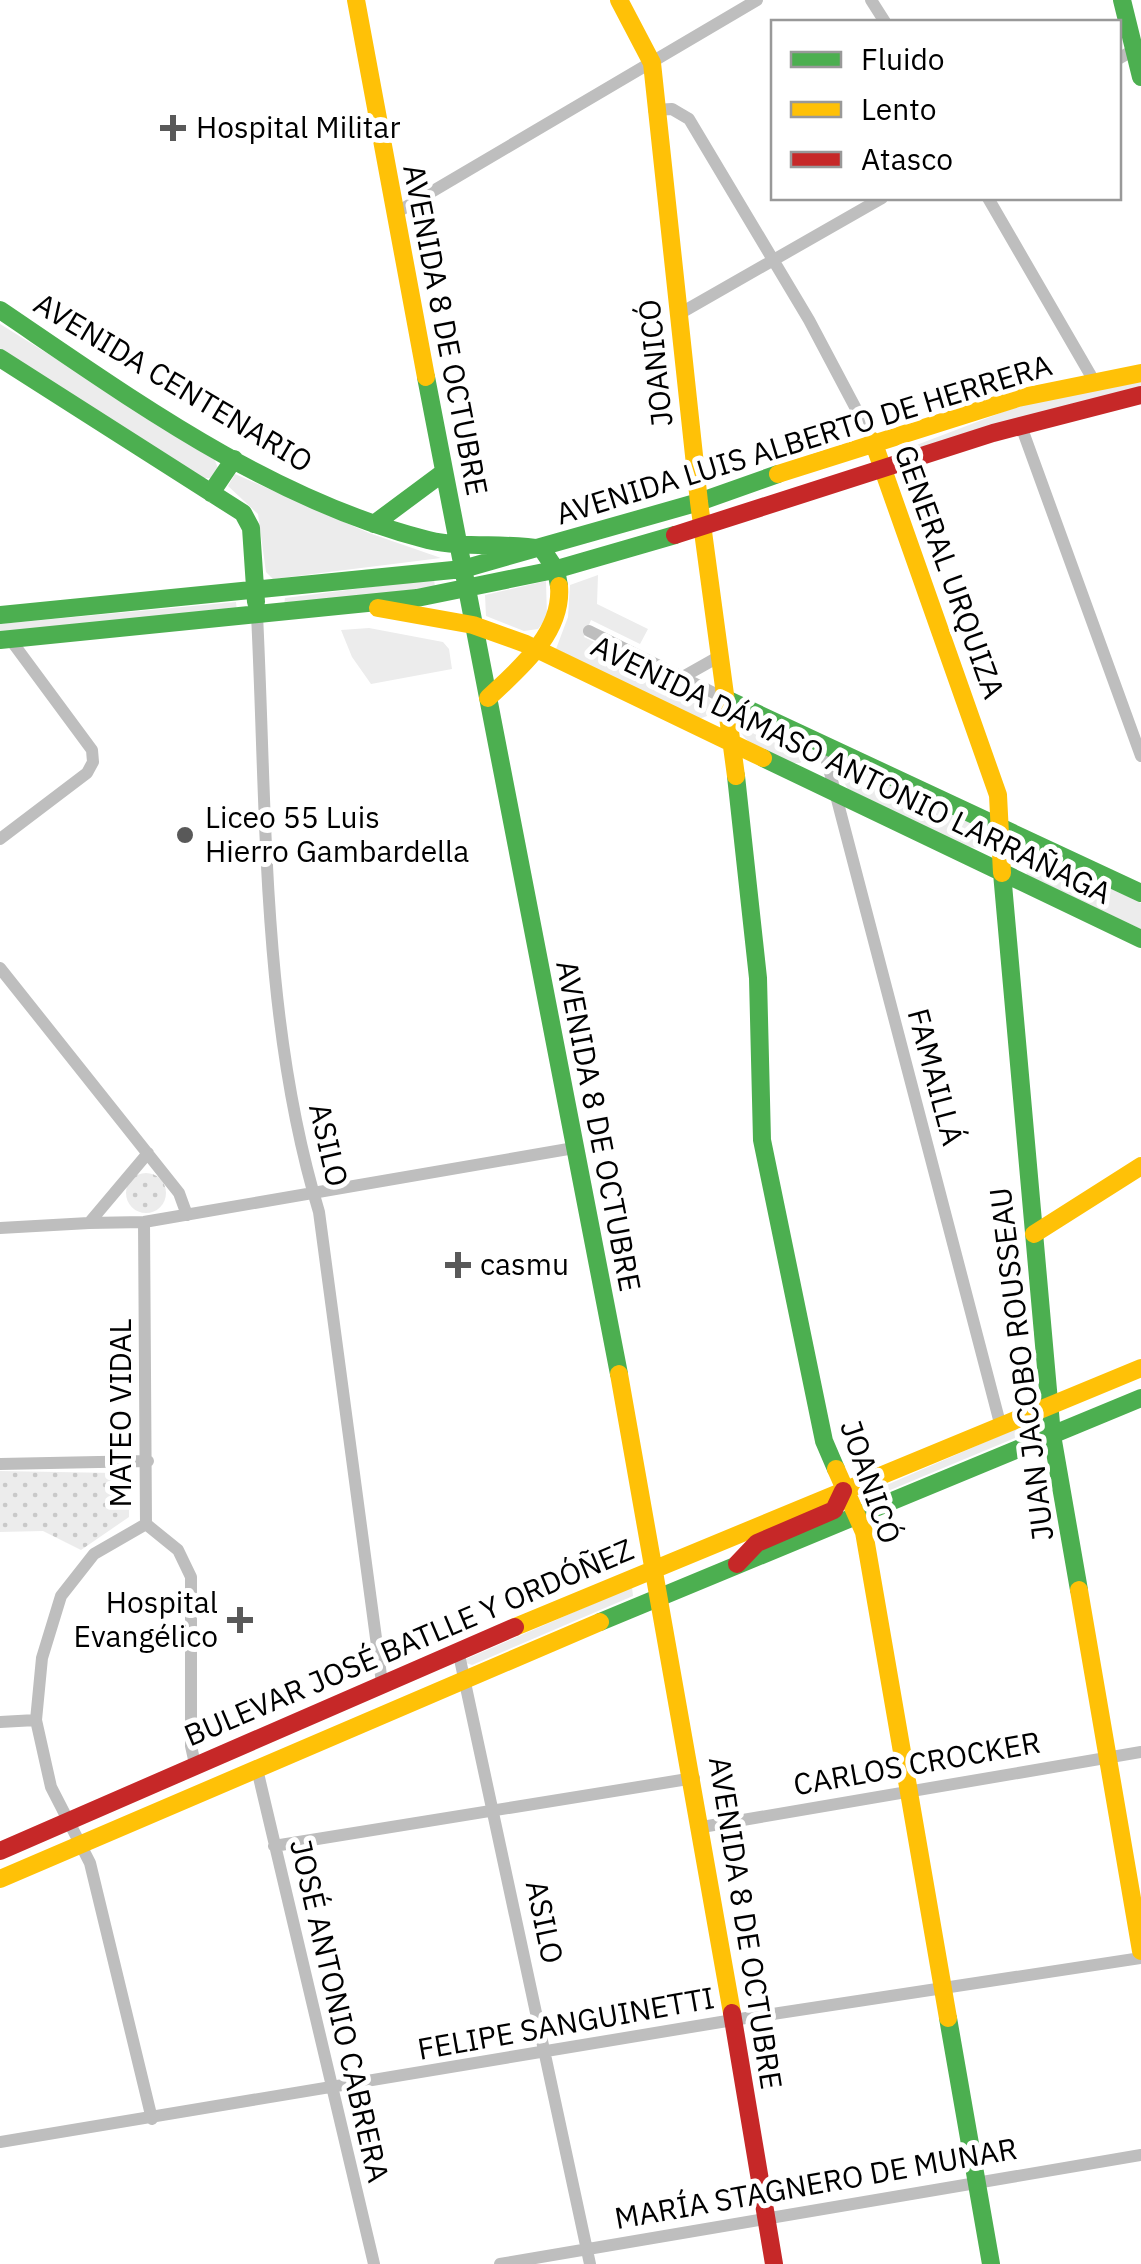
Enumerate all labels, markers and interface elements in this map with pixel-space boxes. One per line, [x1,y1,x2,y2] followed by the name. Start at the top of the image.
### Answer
[771,20,1121,200] legend
[861,39,945,78] text: Fluido
[861,89,936,128] text: Lento
[196,107,400,146] place label: Hospital Militar
[160,115,186,141] marker: Hospital Militar
[861,139,953,178] text: Atasco
[395,161,498,499] street label: AVENIDA 8 DE OCTUBRE
[27,283,320,480] street label: AVENIDA CENTENARIO
[628,297,681,429] street label: JOANICÓ
[551,344,1056,533] street label: AVENIDA LUIS ALBERTO DE HERRERA
[886,439,1014,704] street label: GENERAL URQUIZA
[585,625,1118,912] street label: AVENIDA DÁMASO ANTONIO LARRAÑAGA
[205,797,469,870] place label: Liceo 55 Luis Hierro Gambardella
[174,824,196,846] marker: Liceo 55 Luis Hierro Gambardella
[548,957,651,1295] street label: AVENIDA 8 DE OCTUBRE
[899,1004,973,1149] street label: FAMAILLÁ
[301,1099,358,1190] street label: ASILO
[979,1185,1062,1543] street label: JUAN JACOBO ROUSSEAU
[480,1244,569,1283] place label: casmu
[445,1252,471,1278] marker: casmu
[100,1319,139,1507] street label: MATEO VIDAL
[832,1415,911,1548] street label: JOANICÓ
[178,1529,639,1754] street label: BULEVAR JOSÉ BATLLE Y ORDÓÑEZ
[73,1582,218,1655] place label: Hospital Evangélico
[227,1607,253,1633] marker: Hospital Evangélico
[790,1722,1043,1803] street label: CARLOS CROCKER
[701,1754,792,2092] street label: AVENIDA 8 DE OCTUBRE
[282,1835,399,2186] street label: JOSÉ ANTONIO CABRERA
[518,1877,573,1967] street label: ASILO
[414,1977,717,2068] street label: FELIPE SANGUINETTI
[611,2128,1020,2237] street label: MARÍA STAGNERO DE MUNAR

